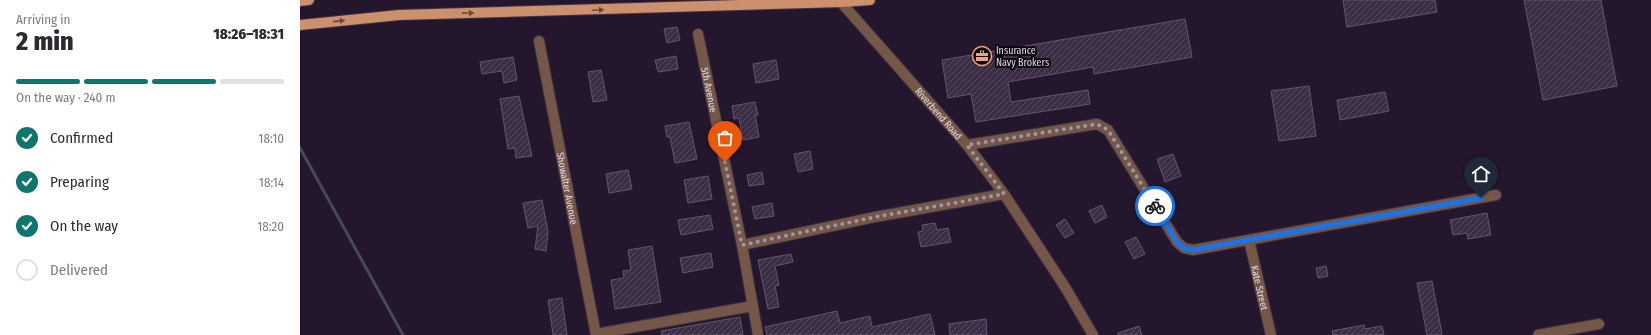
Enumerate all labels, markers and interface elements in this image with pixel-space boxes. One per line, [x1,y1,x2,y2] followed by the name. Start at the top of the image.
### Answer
[592,6,604,13] one-way arrow
[462,10,475,16] one-way arrow
[16,12,70,27] text: Arriving in
[333,18,345,24] one-way arrow
[213,25,284,43] text: 18:26–18:31
[16,26,74,57] text: 2 min
[971,45,993,67] office icon: Insurance Navy Brokers
[996,45,1049,69] place label: Insurance Navy Brokers
[698,66,719,114] street label: 5th Avenue
[912,86,964,142] street label: Riverbend Road
[16,90,115,105] text: On the way · 240 m
[708,121,742,162] pin
[16,127,38,149] icon: check
[714,127,736,149] icon: bag
[50,129,113,147] text: Confirmed
[258,131,284,146] text: 18:10
[554,151,579,226] street label: Showalter Avenue
[1464,157,1498,198] pin
[1470,163,1492,185] icon: home
[16,171,38,193] icon: check
[50,173,109,191] text: Preparing
[259,175,284,190] text: 18:14
[1135,186,1175,226] courier
[1144,195,1166,217] icon: bike
[16,215,38,237] icon: check
[50,217,118,235] text: On the way
[257,219,284,234] text: 18:20
[50,261,108,279] text: Delivered
[1248,265,1270,312] street label: Kate Street

